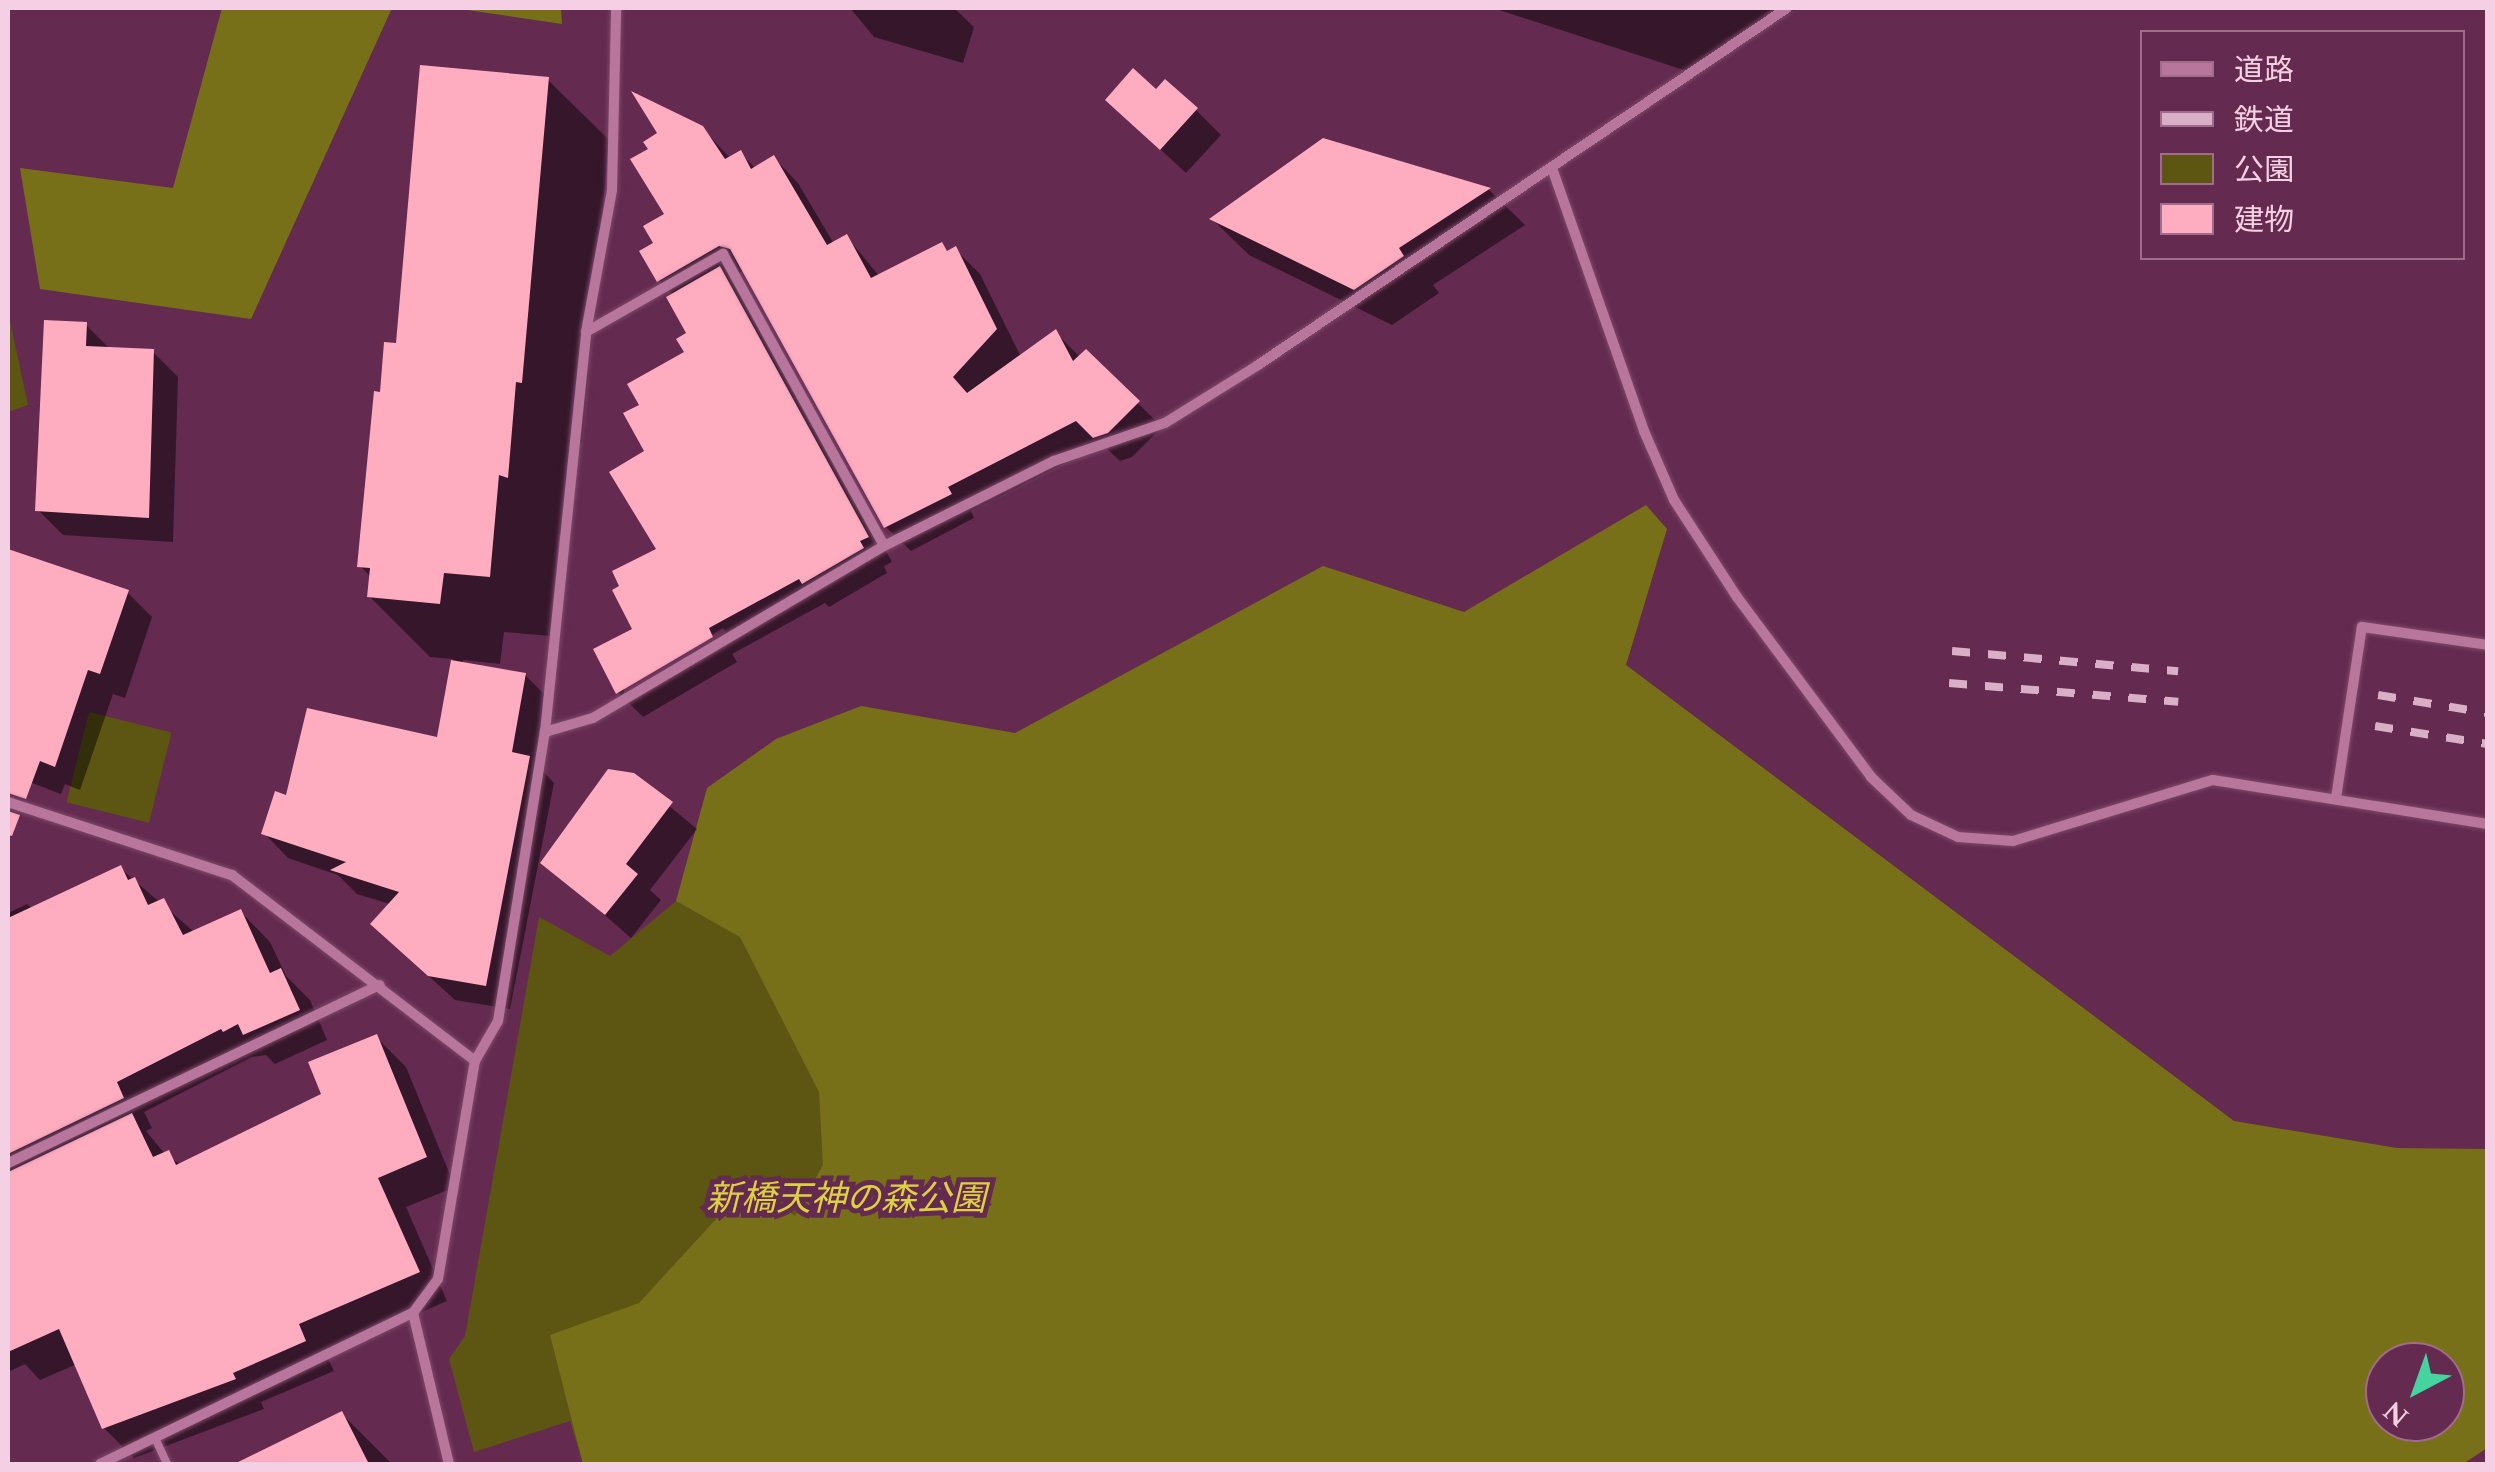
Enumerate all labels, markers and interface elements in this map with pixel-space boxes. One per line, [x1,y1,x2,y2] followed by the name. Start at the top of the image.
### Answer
[2140,30,2465,260] legend
[2234,48,2294,94] text: 道路
[2234,98,2294,144] text: 鉄道
[2234,148,2294,194] text: 公園
[2234,198,2294,244] text: 建物
[706,1179,986,1221] park label: 新橋天神の森公園
[2365,1342,2465,1442] north arrow
[2374,1390,2419,1437] text: N

